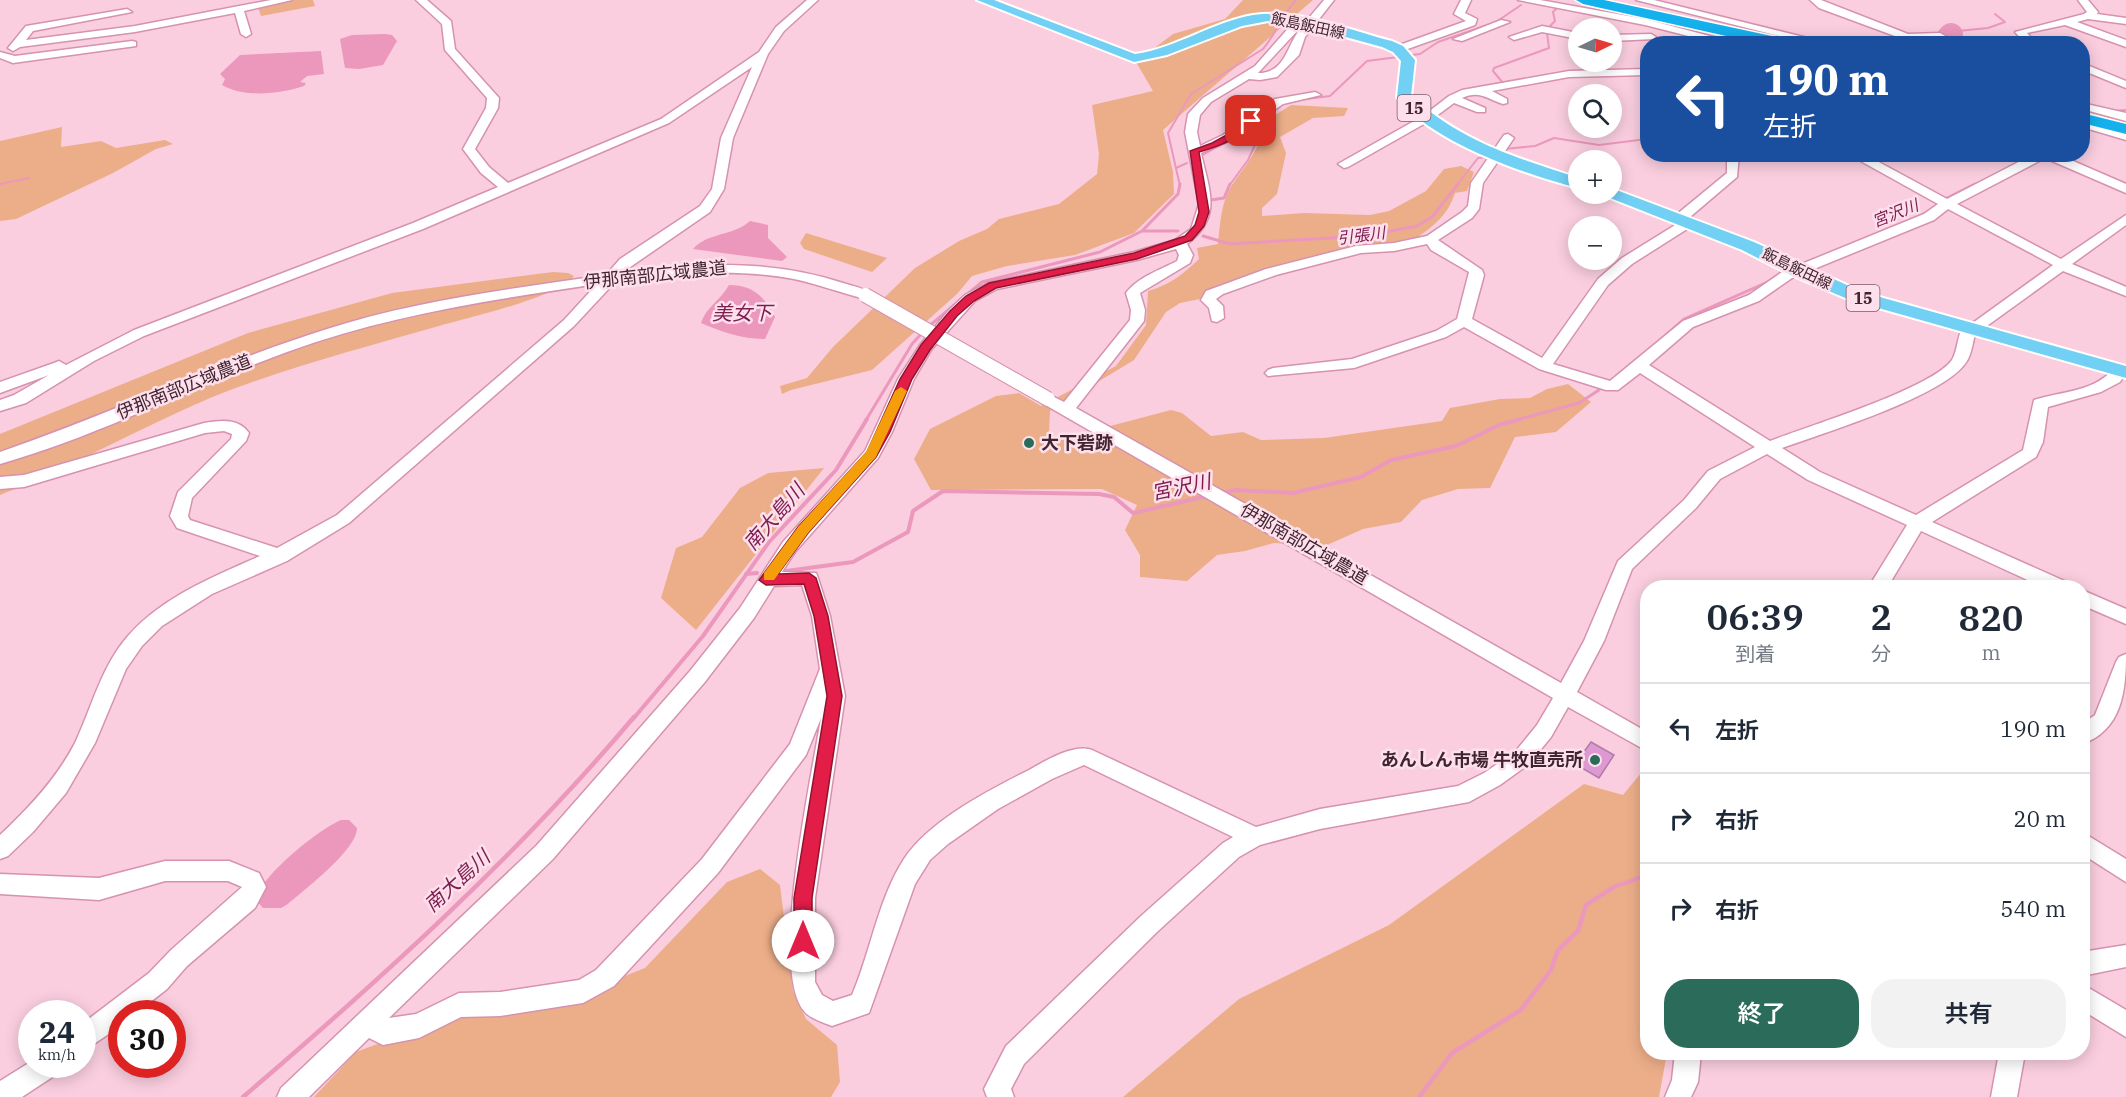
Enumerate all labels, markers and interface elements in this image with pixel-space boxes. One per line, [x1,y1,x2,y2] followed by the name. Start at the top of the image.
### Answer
[1269,8,1347,43] street label: 飯島飯田線
[1568,18,1622,72] north arrow
[1568,18,1622,270] map controls
[1763,52,1889,107] text: 190 m
[1664,60,1742,138] icon: left
[1568,84,1622,138] button: search
[1225,95,1276,146] pin
[1398,95,1430,121] road number: 15
[1234,104,1267,137] icon: arrive
[1763,108,1817,143] text: 左折
[1568,150,1622,204] button: +
[1869,194,1923,231] water label: 宮沢川
[1568,216,1622,270] button: −
[1336,222,1388,248] water label: 引張川
[1759,244,1835,294] street label: 飯島飯田線
[582,256,728,293] street label: 伊那南部広域農道
[1846,285,1880,311] road number: 15
[712,299,775,326] water label: 美女下
[113,349,255,424] street label: 伊那南部広域農道
[1041,431,1113,454] place label: 大下砦跡
[1022,436,1036,450] marker: 大下砦跡
[1149,467,1215,506] water label: 宮沢川
[737,476,811,556] water label: 南大島川
[1236,498,1372,590] street label: 伊那南部広域農道
[1707,593,1804,640] text: 06:39
[1870,593,1892,640] text: 2
[1959,594,2023,641] text: 820
[1981,639,2001,666] text: m
[1735,640,1775,667] text: 到着
[1871,640,1891,667] text: 分
[1664,712,1697,745] icon: left
[2000,714,2066,743] text: 190 m
[1715,715,1759,744] text: 左折
[1381,748,1583,771] place label: あんしん市場 牛牧直売所
[1588,753,1602,767] marker: あんしん市場 牛牧直売所
[1664,802,1697,835] icon: right
[2014,804,2066,833] text: 20 m
[1715,805,1759,834] text: 右折
[418,842,497,917] water label: 南大島川
[1664,892,1697,925] icon: right
[2000,894,2066,923] text: 540 m
[1715,895,1759,924] text: 右折
[771,909,835,973] position arrow
[1664,979,1859,1048] button: 終了
[1871,979,2066,1048] button: 共有
[108,1000,186,1078] speed limit sign: 30
[39,1012,75,1051] text: 24
[38,1045,76,1064] text: km/h

